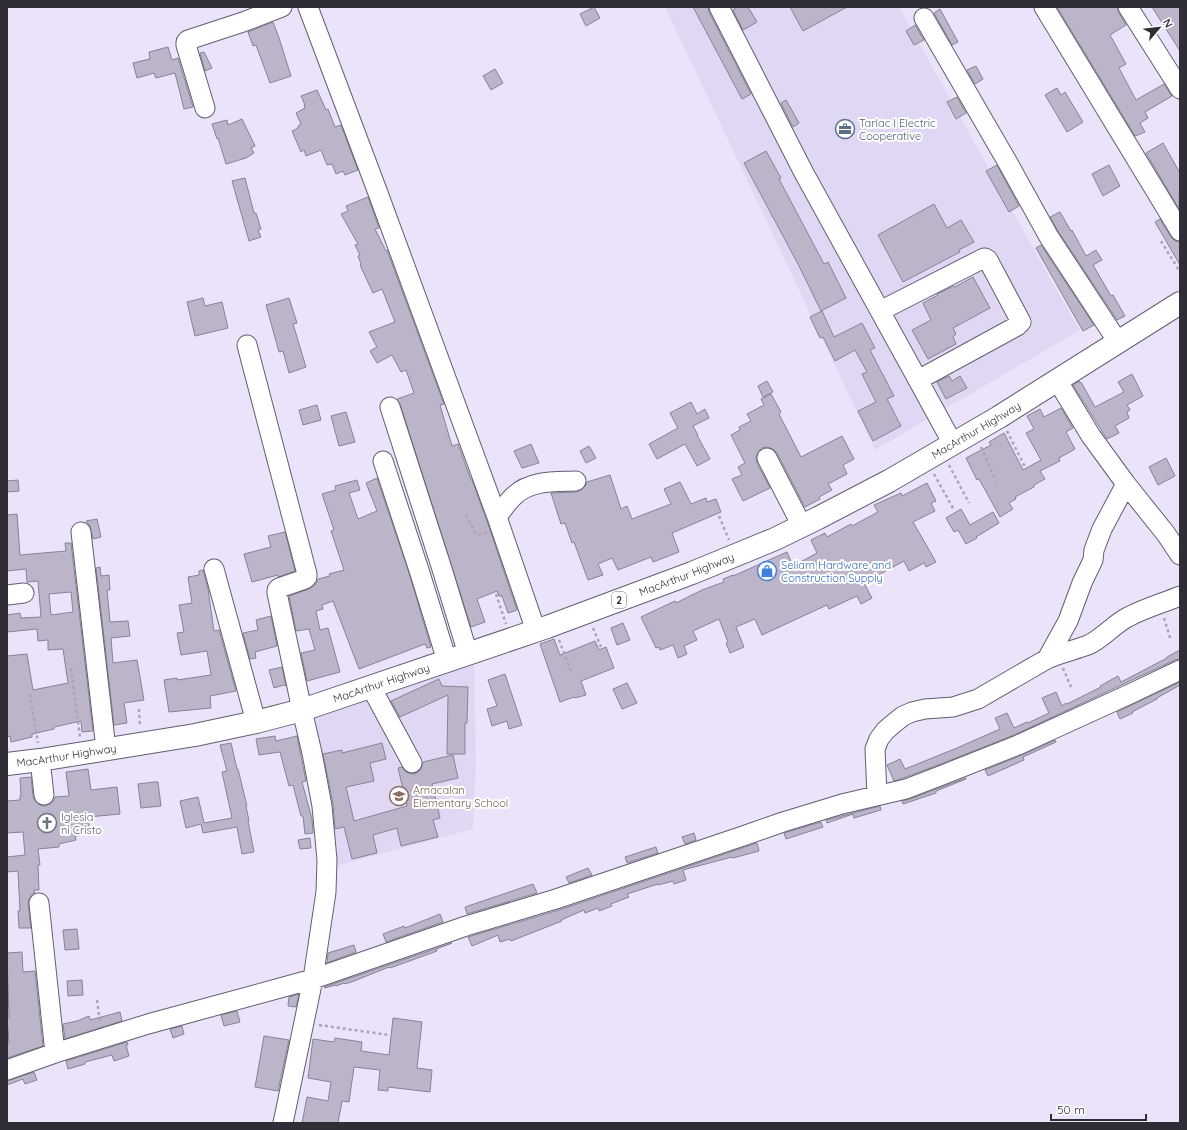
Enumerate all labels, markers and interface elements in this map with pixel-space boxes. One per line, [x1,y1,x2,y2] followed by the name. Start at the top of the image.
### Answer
[1139,8,1179,48] north arrow
[1160,16,1176,30] text: N
[859,116,936,143] place label: Tarlac I Electric Cooperative
[834,118,856,140] office icon: Tarlac I Electric Cooperative
[929,398,1023,462] street label: MacArthur Highway
[637,549,736,599] street label: MacArthur Highway
[781,558,891,585] place label: Seliam Hardware and Construction Supply
[756,560,778,582] shop icon: Seliam Hardware and Construction Supply
[612,592,626,608] road number: 2
[331,660,432,706] street label: MacArthur Highway
[16,741,117,770] street label: MacArthur Highway
[413,783,508,810] place label: Amacalan Elementary School
[388,785,410,807] school or university icon: Amacalan Elementary School
[61,810,102,837] place label: Iglesia ni Cristo
[36,812,58,834] church icon: Iglesia ni Cristo
[1051,1096,1146,1122] scale bar
[1057,1102,1085,1117] text: 50 m

